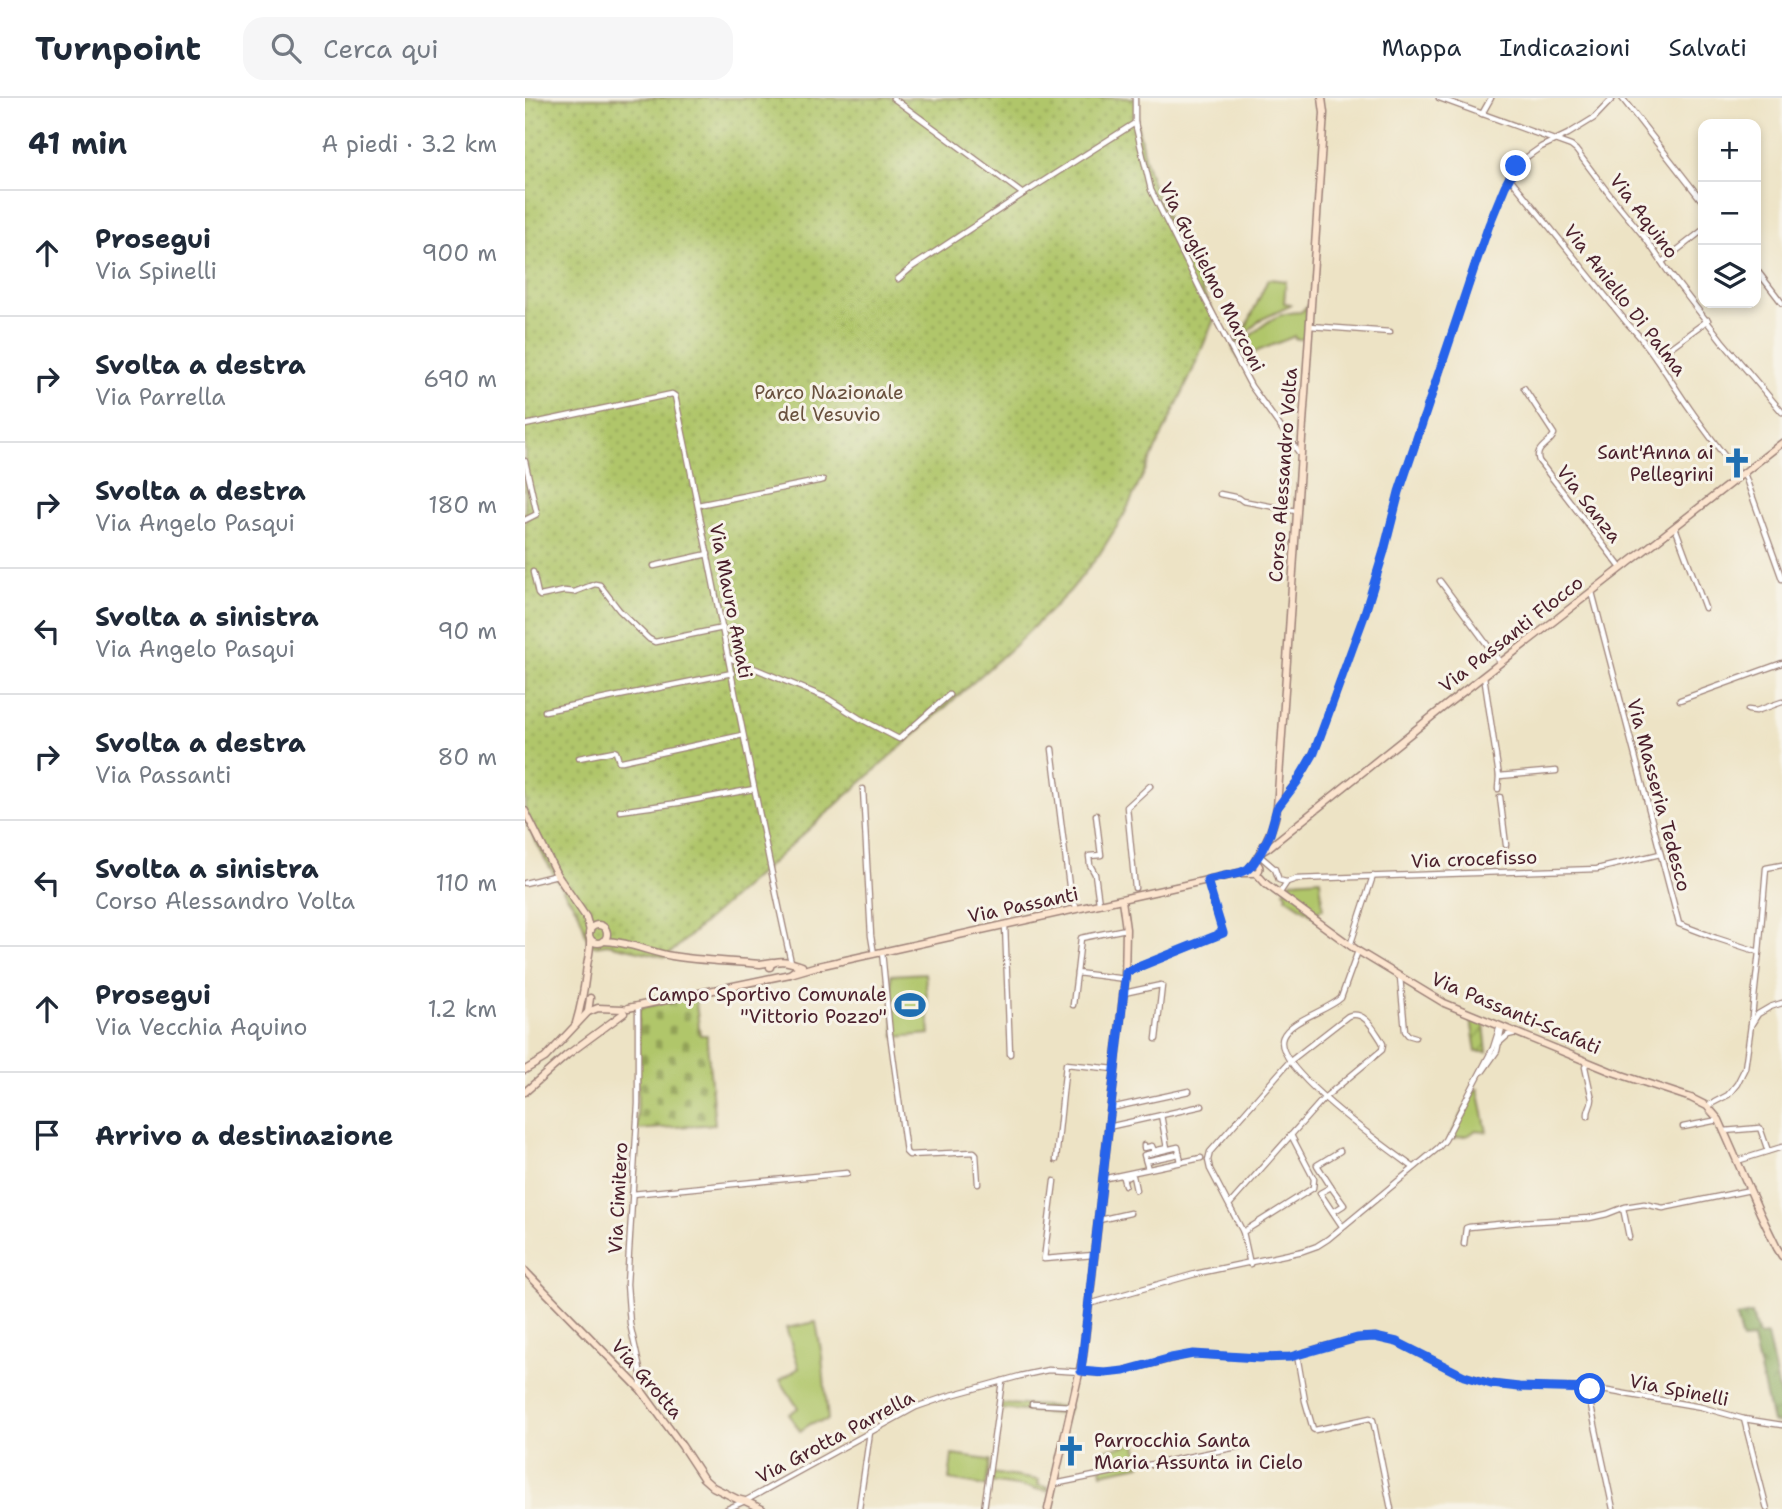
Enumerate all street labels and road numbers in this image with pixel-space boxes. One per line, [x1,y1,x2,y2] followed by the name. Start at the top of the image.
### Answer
[1604,168,1684,264] street label: Via Aquino
[1153,178,1271,376] street label: Via Guglielmo Marconi
[1558,219,1692,381] street label: Via Aniello Di Palma
[1263,367,1303,583] street label: Corso Alessandro Volta
[1551,460,1627,548] street label: Via Sanza
[704,521,758,681] street label: Via Mauro Amati
[1434,570,1588,698] street label: Via Passanti Flocco
[1621,696,1697,894] street label: Via Masseria Tedesco
[1410,844,1538,874] street label: Via crocefisso
[965,881,1081,929] street label: Via Passanti
[1427,966,1605,1060] street label: Via Passanti-Scafati
[603,1141,633,1255] street label: Via Cimitero
[606,1334,689,1424] street label: Via Grotta
[1627,1368,1731,1412] street label: Via Spinelli
[752,1385,919,1489] street label: Via Grotta Parrella

